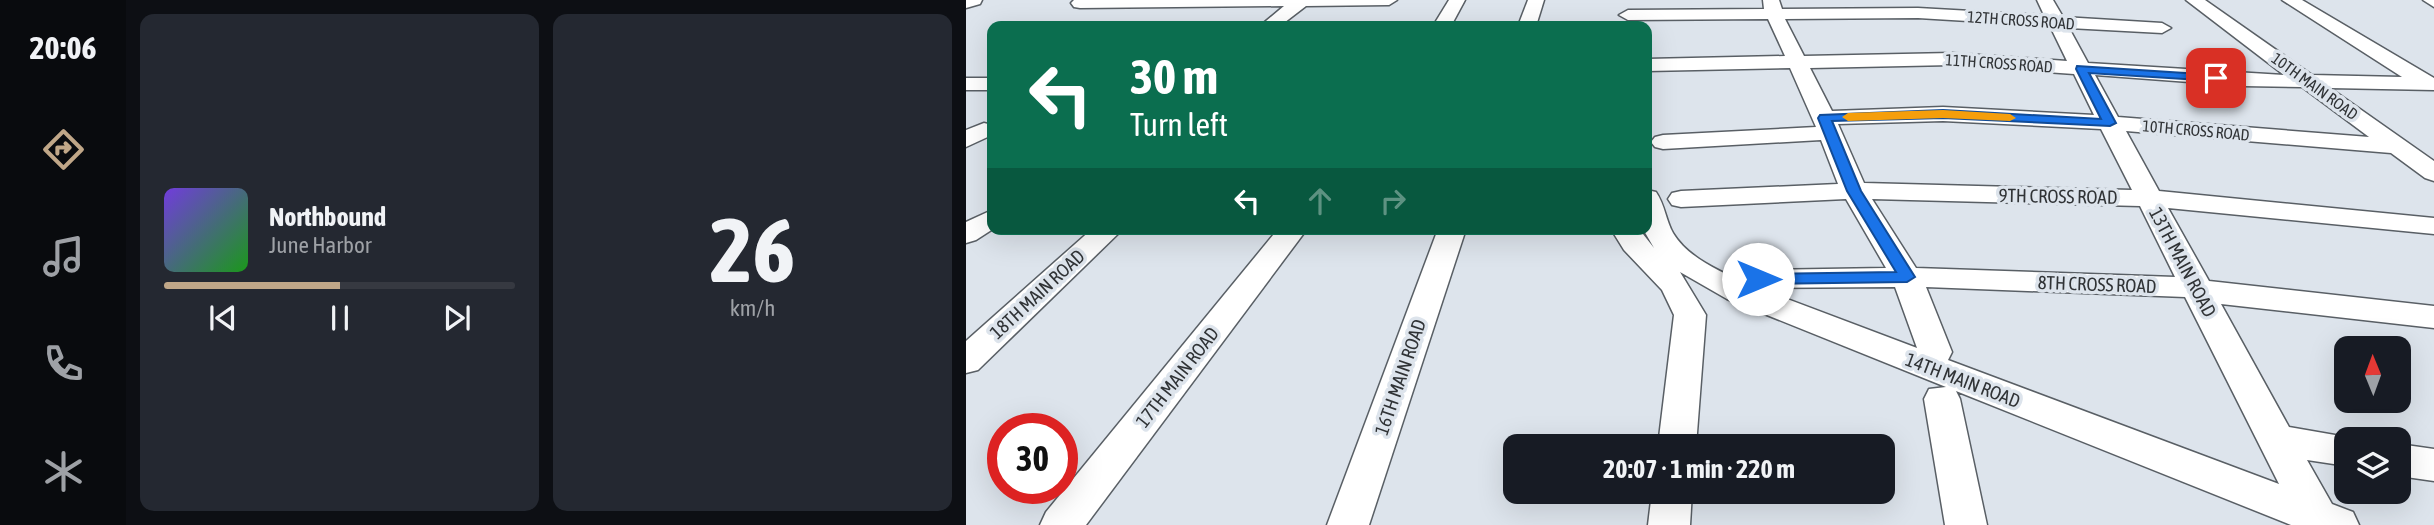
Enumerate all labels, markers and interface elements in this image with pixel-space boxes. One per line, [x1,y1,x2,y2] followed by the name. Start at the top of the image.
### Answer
[1967,7,2075,33] street label: 12TH CROSS ROAD
[29,29,97,66] text: 20:06
[1130,48,1218,104] text: 30 m
[2186,48,2246,108] pin
[1015,49,1106,140] icon: left
[2269,49,2362,123] street label: 10TH MAIN ROAD
[1945,50,2053,76] street label: 11TH CROSS ROAD
[2197,59,2235,97] icon: arrive
[1130,106,1228,143] text: Turn left
[2142,116,2250,144] street label: 10TH CROSS ROAD
[39,125,88,174] icon: directions
[1228,182,1266,220] icon: left
[1301,182,1339,220] icon: ahead
[1374,182,1412,220] icon: right
[1998,184,2118,208] street label: 9TH CROSS ROAD
[710,197,795,301] text: 26
[269,202,386,232] text: Northbound
[2145,203,2221,321] street label: 13TH MAIN ROAD
[39,232,88,281] icon: music
[269,232,372,258] text: June Harbor
[1721,242,1795,316] position arrow
[985,245,1089,343] street label: 18TH MAIN ROAD
[2037,271,2157,297] street label: 8TH CROSS ROAD
[730,295,775,321] text: km/h
[204,299,242,337] icon: previous
[321,299,359,337] icon: pause
[438,299,476,337] icon: next
[1370,316,1430,438] street label: 16TH MAIN ROAD
[1131,323,1223,431] street label: 17TH MAIN ROAD
[2334,336,2412,413] north arrow
[2334,336,2411,504] map controls
[39,339,88,388] icon: phone
[1903,348,2023,412] street label: 14TH MAIN ROAD
[987,413,1078,504] speed limit sign: 30
[2334,427,2411,504] button: layers
[39,447,88,496] icon: climate
[1603,454,1795,484] text: 20:07 · 1 min · 220 m

